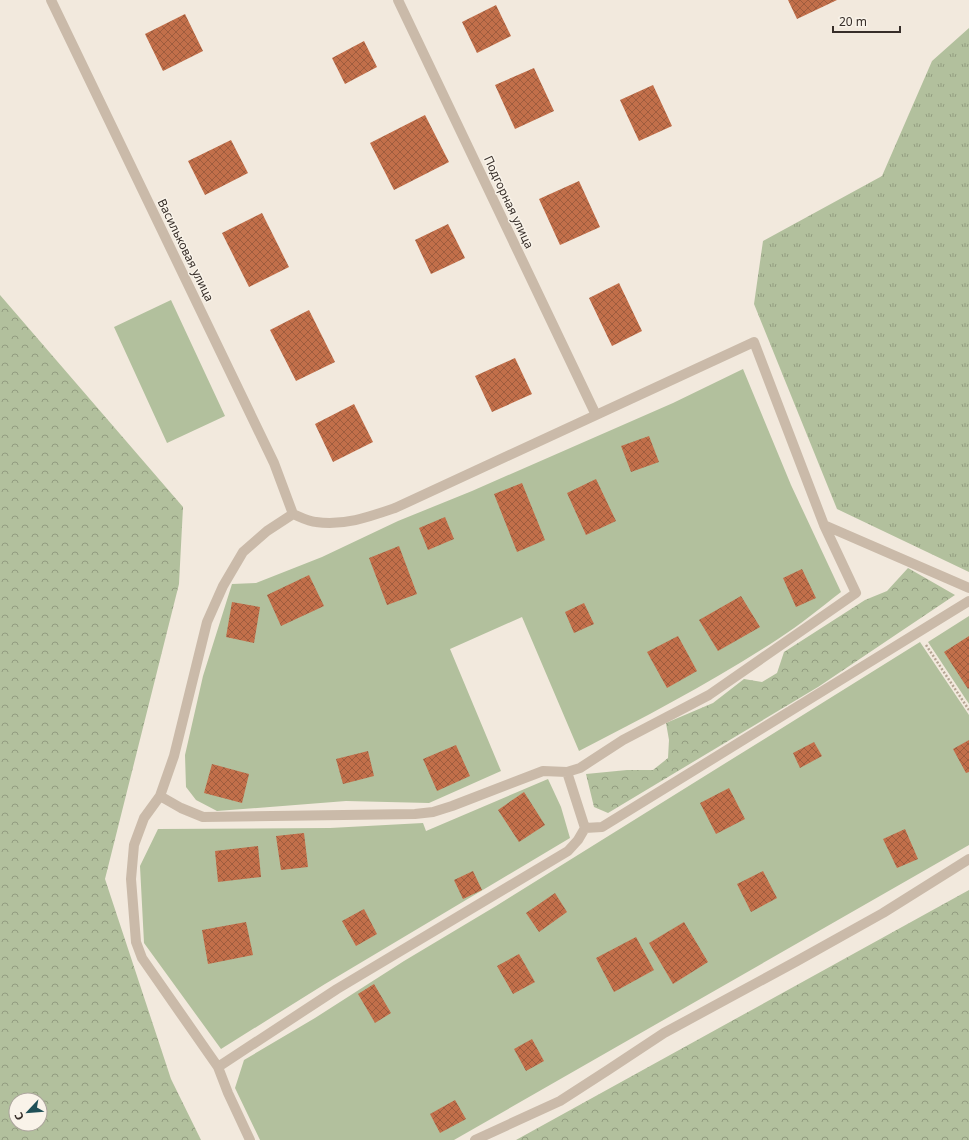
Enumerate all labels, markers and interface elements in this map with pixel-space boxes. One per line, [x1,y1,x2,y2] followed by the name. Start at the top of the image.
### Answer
[833,8,900,34] scale bar
[839,13,867,30] text: 20 m
[480,153,538,251] street label: Подгорная улица
[154,196,218,304] street label: Васильковая улица
[8,1092,48,1132] north arrow
[10,1110,27,1123] text: С

